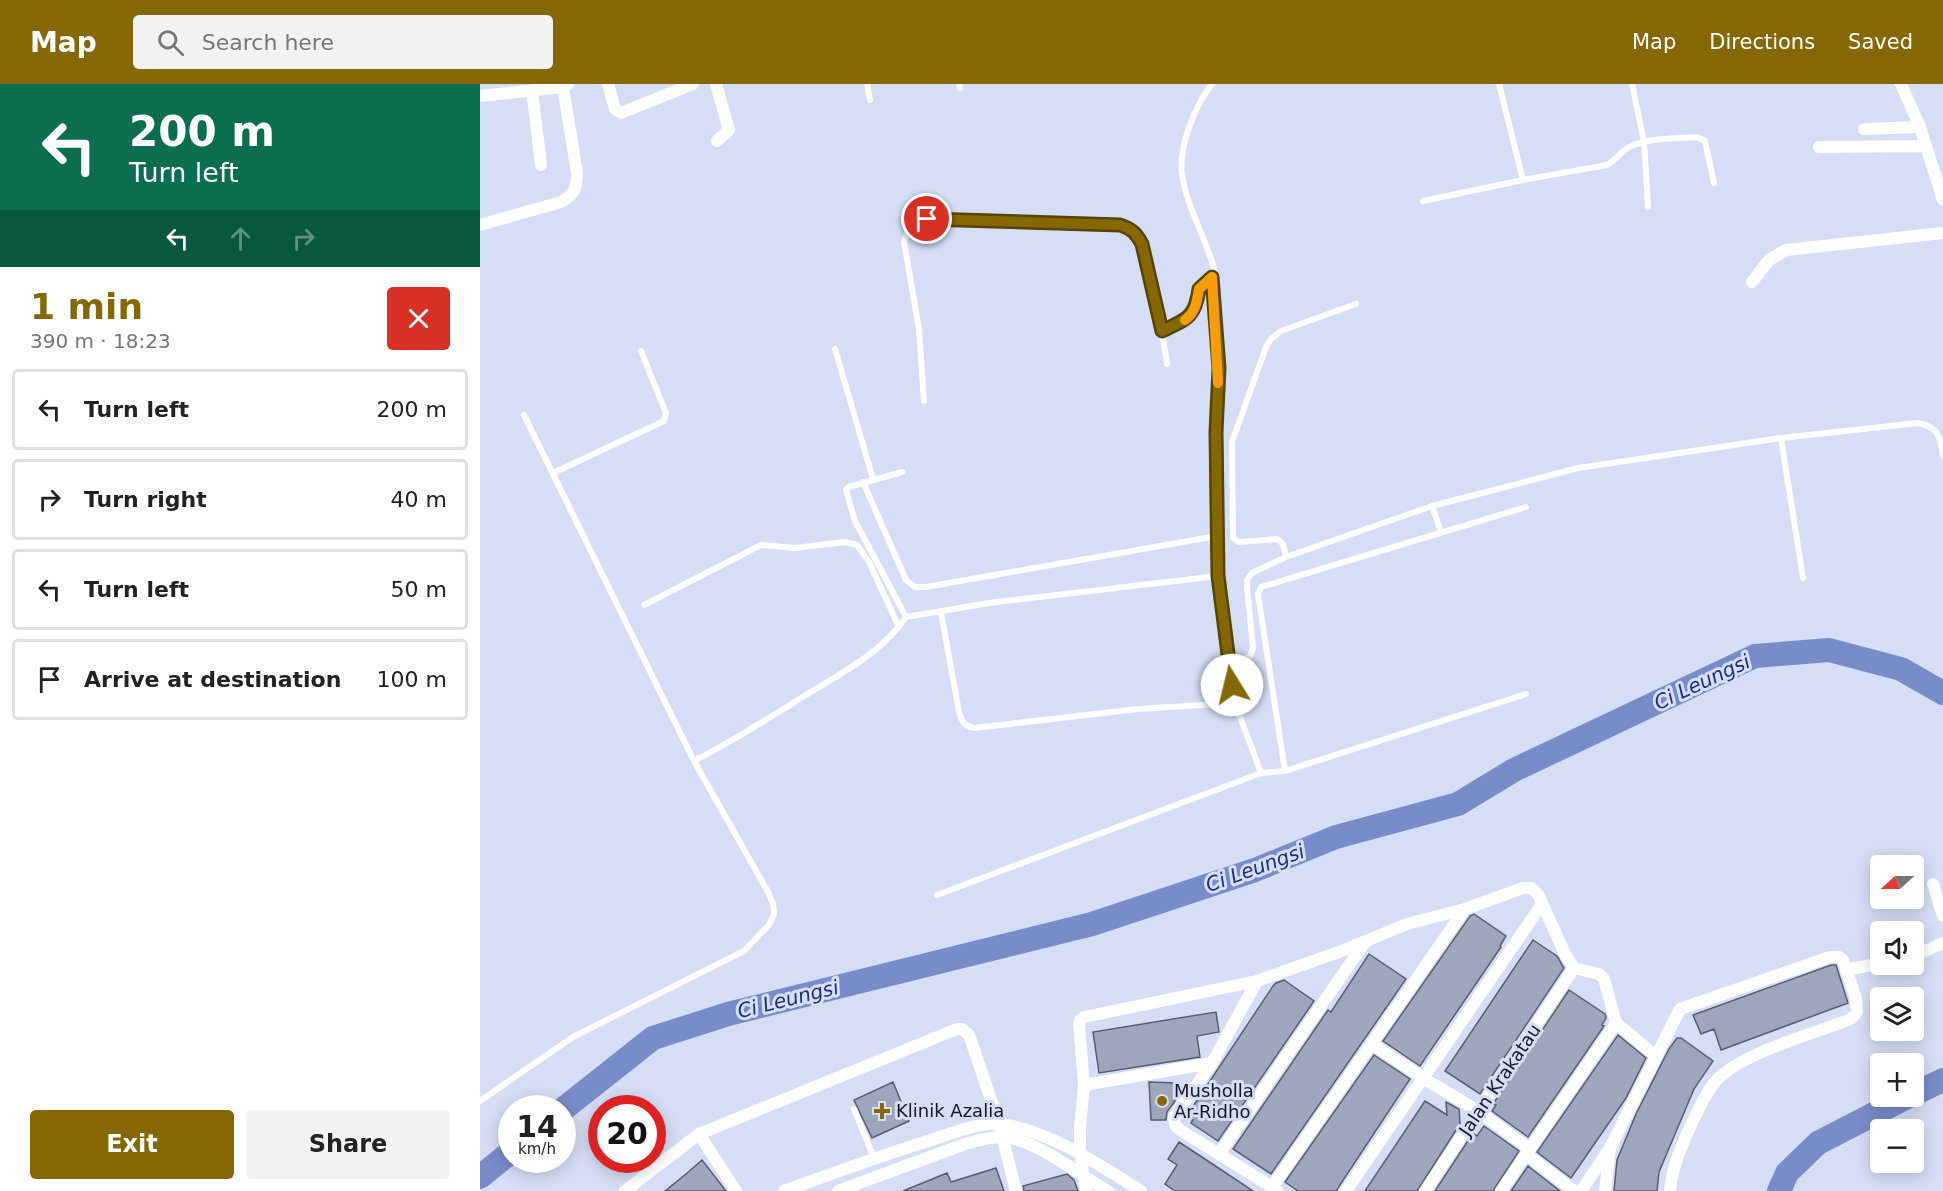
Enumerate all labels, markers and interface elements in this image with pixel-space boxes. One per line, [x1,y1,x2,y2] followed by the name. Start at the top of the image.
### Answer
[133,15,553,69] search box
[30,26,97,59] text: Map
[154,26,187,59] icon: search
[202,30,334,55] text: Search here
[1632,30,1676,54] text: Map
[1709,30,1815,54] text: Directions
[1848,30,1913,54] text: Saved
[129,107,275,156] text: 200 m
[30,108,108,186] icon: left
[129,157,239,188] text: Turn left
[901,193,952,244] pin
[910,202,943,235] icon: arrive
[161,222,194,255] icon: left
[224,222,257,255] icon: ahead
[287,222,320,255] icon: right
[30,286,143,327] text: 1 min
[387,287,450,350] button: close
[30,329,171,353] text: 390 m · 18:23
[33,393,66,426] icon: left
[84,397,189,422] text: Turn left
[377,397,447,422] text: 200 m
[33,483,66,516] icon: right
[84,487,207,512] text: Turn right
[391,487,447,512] text: 40 m
[33,573,66,606] icon: left
[84,577,189,602] text: Turn left
[391,577,447,602] text: 50 m
[1650,649,1754,715] water label: Ci Leungsi
[1200,653,1264,717] position arrow
[33,663,66,696] icon: arrive
[84,667,341,692] text: Arrive at destination
[377,667,447,692] text: 100 m
[1202,839,1308,897] water label: Ci Leungsi
[1870,855,1924,909] north arrow
[1870,855,1924,1173] map controls
[1870,921,1924,975] button: sound
[735,975,841,1023] water label: Ci Leungsi
[1870,987,1924,1041] button: layers
[1454,1020,1545,1140] street label: Jalan Krakatau
[1870,1053,1924,1107] button: +
[1174,1080,1254,1122] place label: Musholla Ar-Ridho
[1155,1094,1169,1108] marker: Musholla Ar-Ridho
[588,1095,666,1173] speed limit sign: 20
[896,1100,1004,1121] place label: Klinik Azalia
[873,1102,891,1120] marker: Klinik Azalia
[516,1109,558,1144] text: 14
[30,1110,234,1179] button: Exit
[246,1110,450,1179] button: Share
[1870,1119,1924,1173] button: −
[518,1140,556,1158] text: km/h

